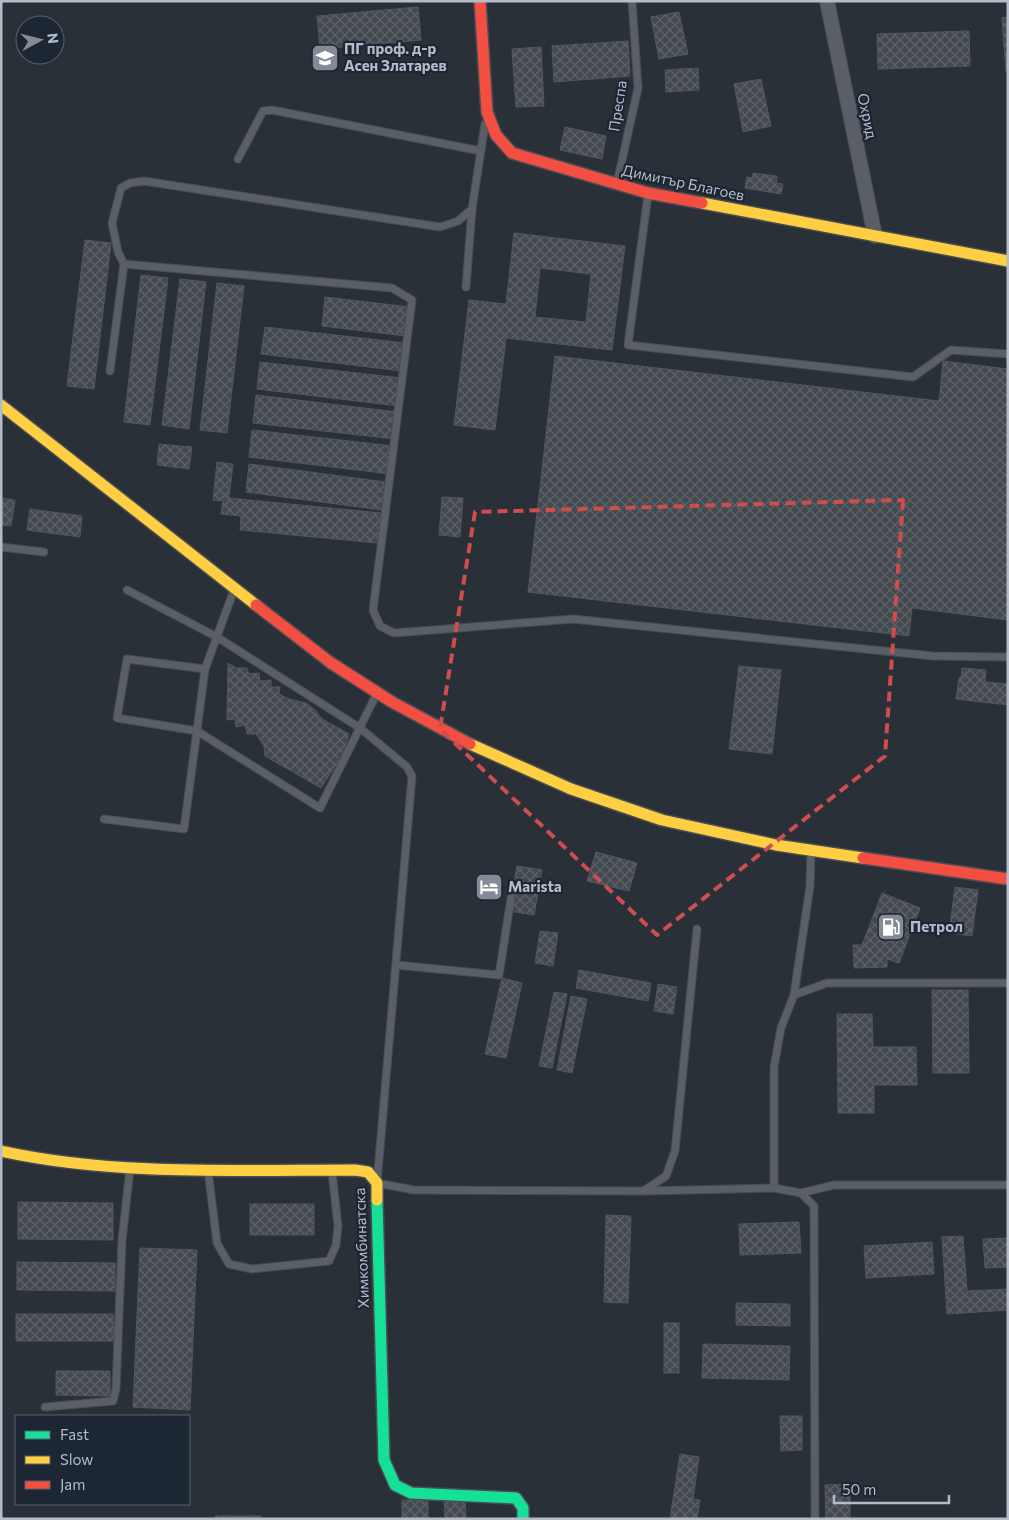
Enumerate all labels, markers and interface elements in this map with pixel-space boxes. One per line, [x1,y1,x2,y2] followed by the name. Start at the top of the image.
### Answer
[15,15,65,65] north arrow
[44,32,62,45] text: N
[344,39,447,74] place label: ПГ проф. д-р Асен Златарев
[310,43,340,73] school or university icon: ПГ проф. д-р Асен Златарев
[604,79,630,133] street label: Преспа
[854,91,882,140] street label: Охрид
[620,160,746,204] street label: Димитър Благоев
[474,872,504,902] hotel icon: Marista
[508,877,562,895] place label: Marista
[876,912,906,942] fuel station icon: Петрол
[910,917,963,935] place label: Петрол
[350,1187,372,1309] street label: Химкомбинатска
[15,1415,190,1505] legend
[60,1425,89,1443] text: Fast
[60,1450,93,1468] text: Slow
[834,1472,949,1504] scale bar
[60,1475,85,1493] text: Jam
[842,1480,876,1498] text: 50 m

